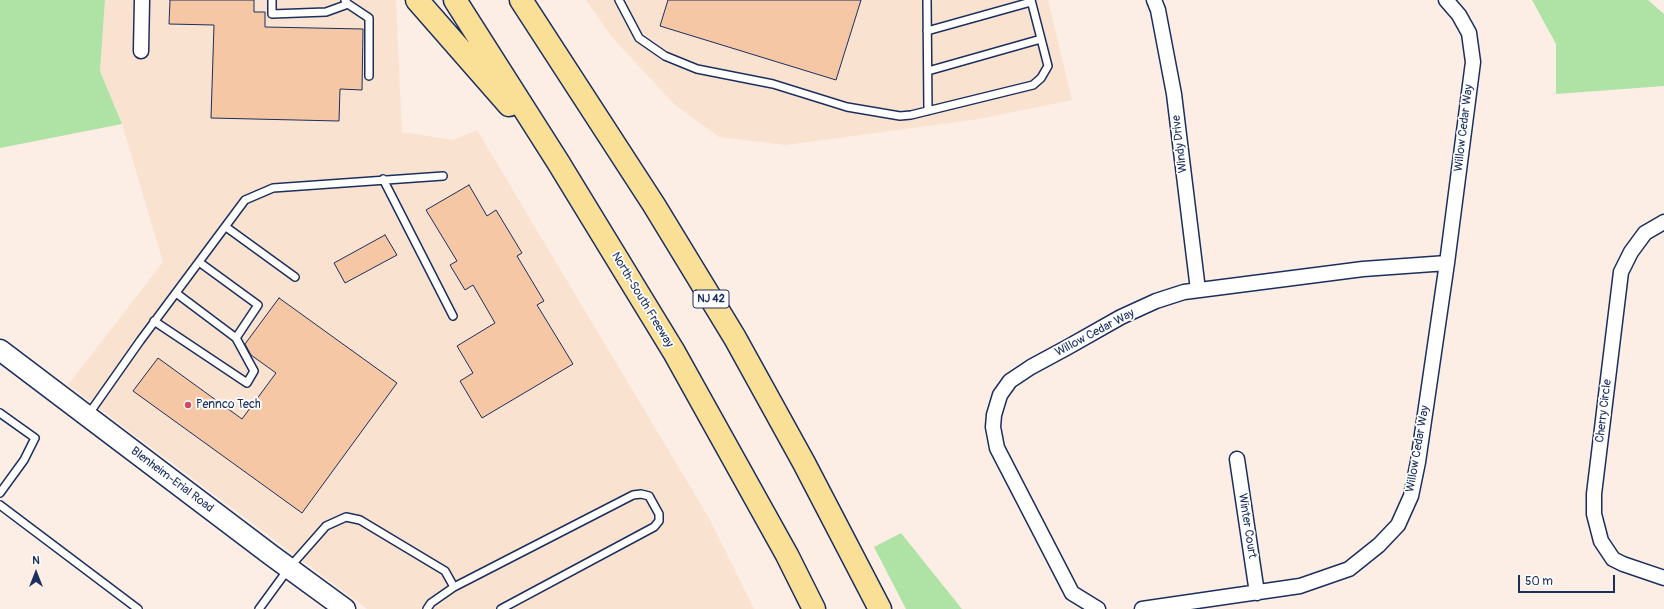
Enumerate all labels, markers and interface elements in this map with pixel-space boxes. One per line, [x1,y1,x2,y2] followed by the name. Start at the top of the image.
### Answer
[1452,84,1476,172] street label: Willow Cedar Way
[1169,114,1191,174] street label: Windy Drive
[608,250,676,350] street label: North-South Freeway
[693,290,729,308] road number: NJ 42
[1053,306,1137,360] street label: Willow Cedar Way
[1593,378,1615,444] street label: Cherry Circle
[196,398,261,412] place label: Pennco Tech
[183,400,193,410] marker: Pennco Tech
[1403,405,1433,493] street label: Willow Cedar Way
[128,444,216,516] street label: Blenheim-Erial Road
[1235,492,1259,560] street label: Winter Court
[16,553,56,593] north arrow
[32,554,40,567] text: N
[1520,567,1617,593] scale bar
[1525,574,1553,589] text: 50 m

